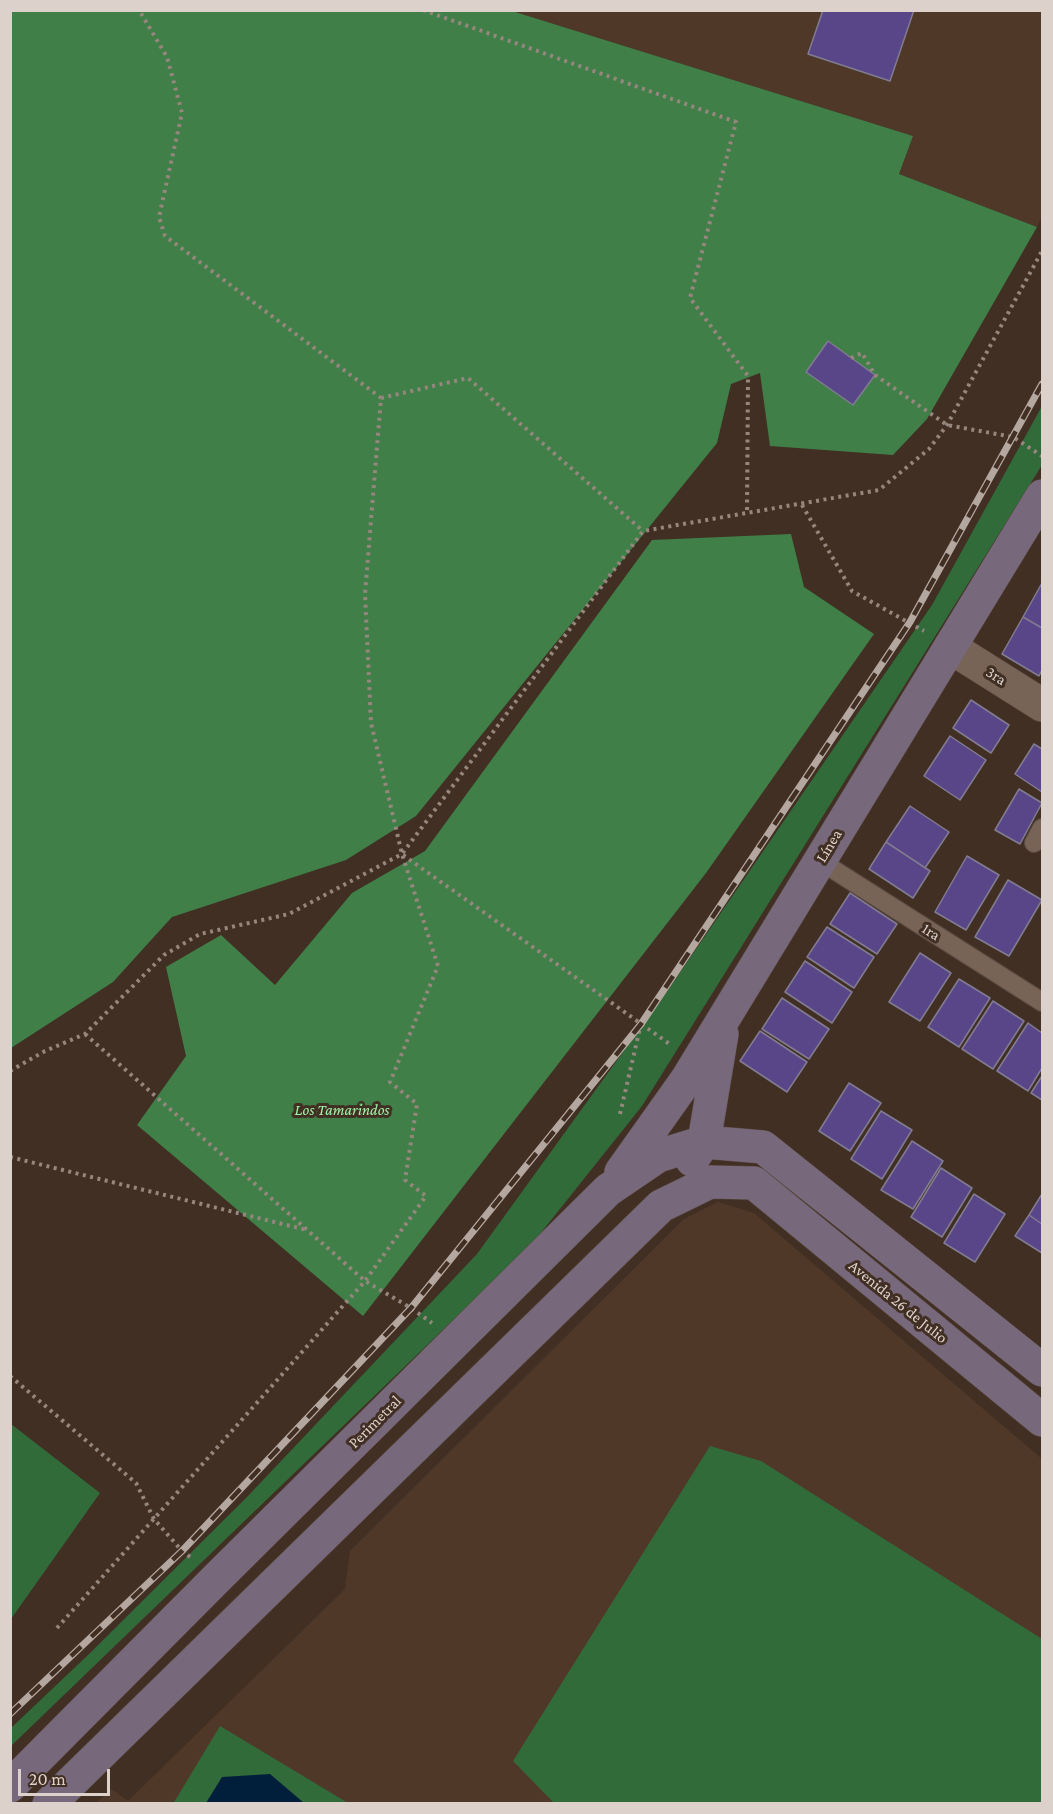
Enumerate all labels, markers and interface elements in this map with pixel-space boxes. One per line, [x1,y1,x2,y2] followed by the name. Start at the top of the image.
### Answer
[982,662,1010,690] street label: 3ra
[812,826,846,866] street label: Línea
[918,919,944,945] street label: 1ra
[295,1100,389,1120] park label: Los Tamarindos
[845,1256,951,1348] street label: Avenida 26 de Julio
[345,1392,405,1452] street label: Perimetral
[21,1757,112,1795] scale bar
[29,1769,66,1789] text: 20 m

